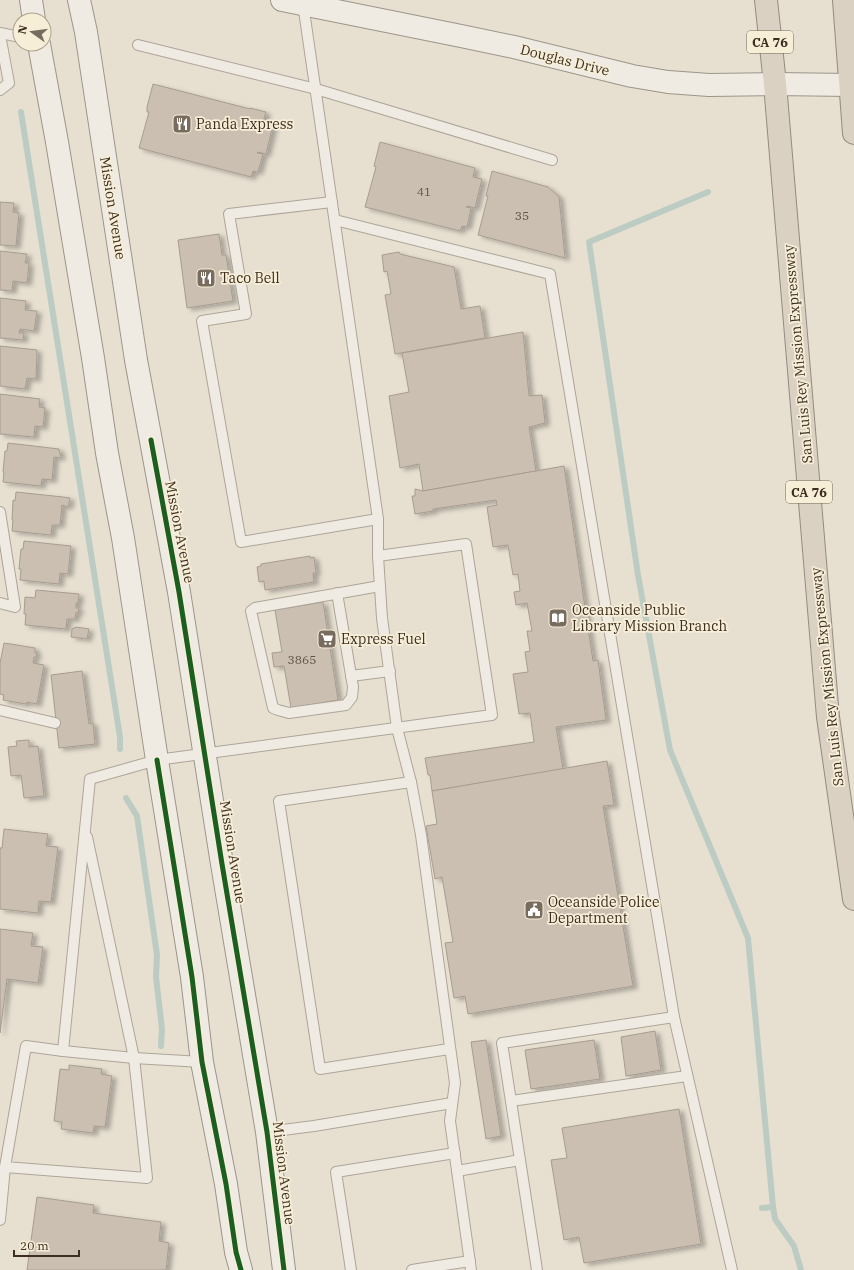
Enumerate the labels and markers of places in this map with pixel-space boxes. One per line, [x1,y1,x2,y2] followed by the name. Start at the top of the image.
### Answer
[171,113,193,135] restaurant icon: Panda Express
[196,115,293,133] place label: Panda Express
[195,267,217,289] restaurant icon: Taco Bell
[220,269,280,287] place label: Taco Bell
[572,601,727,635] place label: Oceanside Public Library Mission Branch
[547,607,569,629] library icon: Oceanside Public Library Mission Branch
[316,628,338,650] supermarket icon: Express Fuel
[341,630,426,648] place label: Express Fuel
[548,893,659,927] place label: Oceanside Police Department
[523,899,545,921] public building icon: Oceanside Police Department

